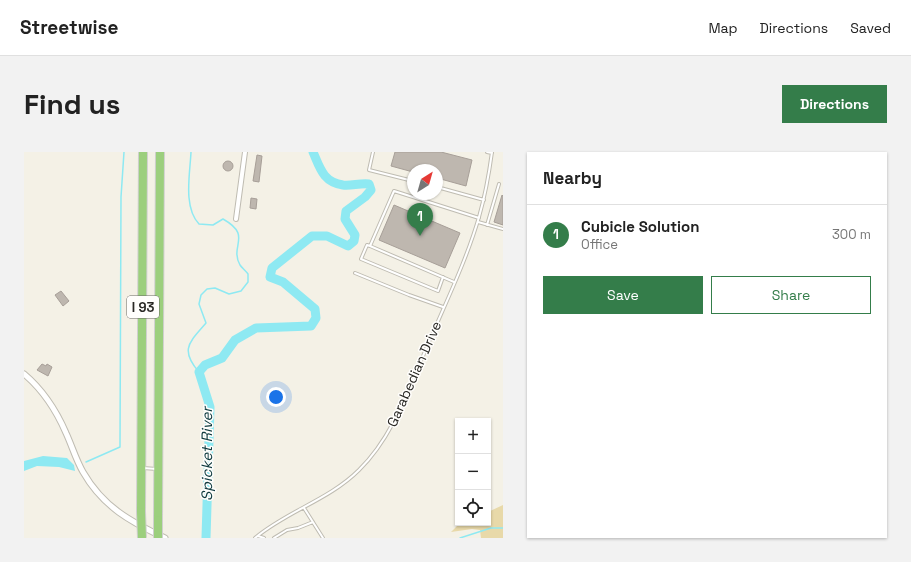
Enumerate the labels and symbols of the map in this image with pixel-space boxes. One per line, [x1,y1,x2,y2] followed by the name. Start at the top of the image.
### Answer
[407,164,443,200] north arrow
[407,203,433,236] pin: 1
[127,296,159,318] road number: I 93
[383,318,445,430] street label: Garabedian Drive
[266,387,286,407] your location
[197,406,216,501] water label: Spicket River

